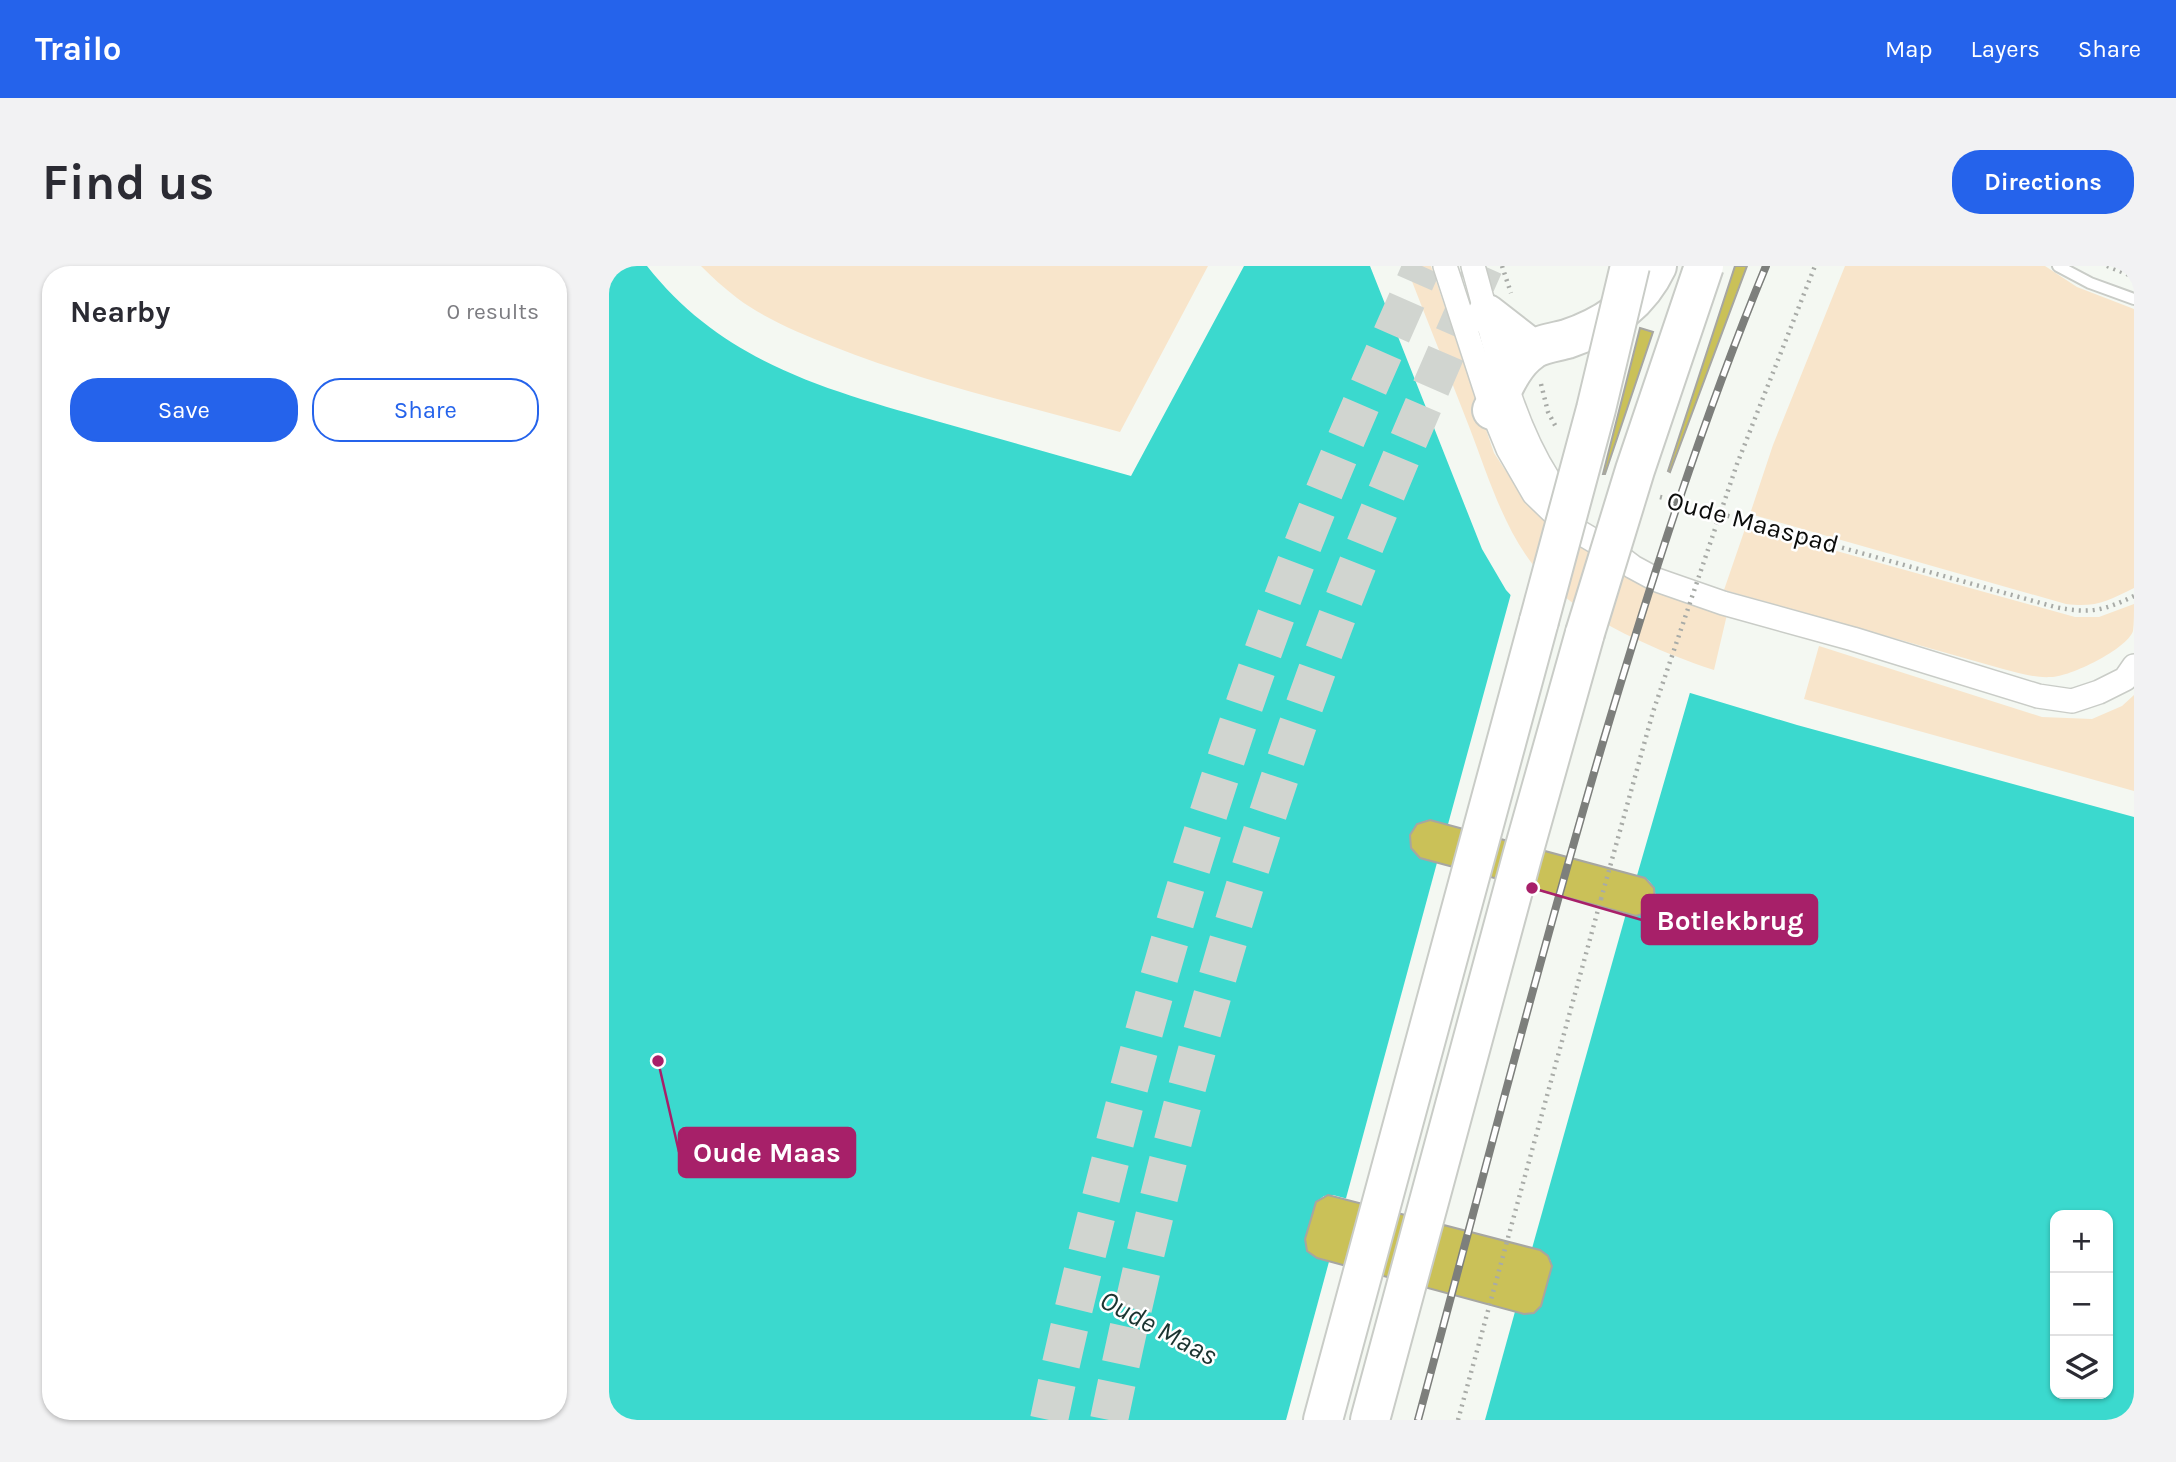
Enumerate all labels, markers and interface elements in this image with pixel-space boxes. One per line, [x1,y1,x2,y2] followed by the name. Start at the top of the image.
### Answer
[35,30,122,68] text: Trailo
[1885,35,1933,63] text: Map
[1971,35,2040,63] text: Layers
[2078,35,2141,63] text: Share
[1952,150,2134,214] button: Directions
[42,154,214,211] text: Find us
[70,294,170,330] text: Nearby
[447,298,539,325] text: 0 results
[70,378,298,442] button: Save
[312,378,539,442] button: Share
[1664,485,1842,560] street label: Oude Maaspad
[1642,895,1817,944] callout: Botlekbrug
[1657,904,1804,937] text: Botlekbrug
[679,1128,855,1177] callout: Oude Maas
[693,1136,841,1169] text: Oude Maas
[2050,1210,2113,1399] map controls
[2050,1210,2113,1273] button: +
[2050,1273,2113,1336] button: −
[1094,1283,1223,1372] water label: Oude Maas
[2050,1336,2113,1399] button: layers

